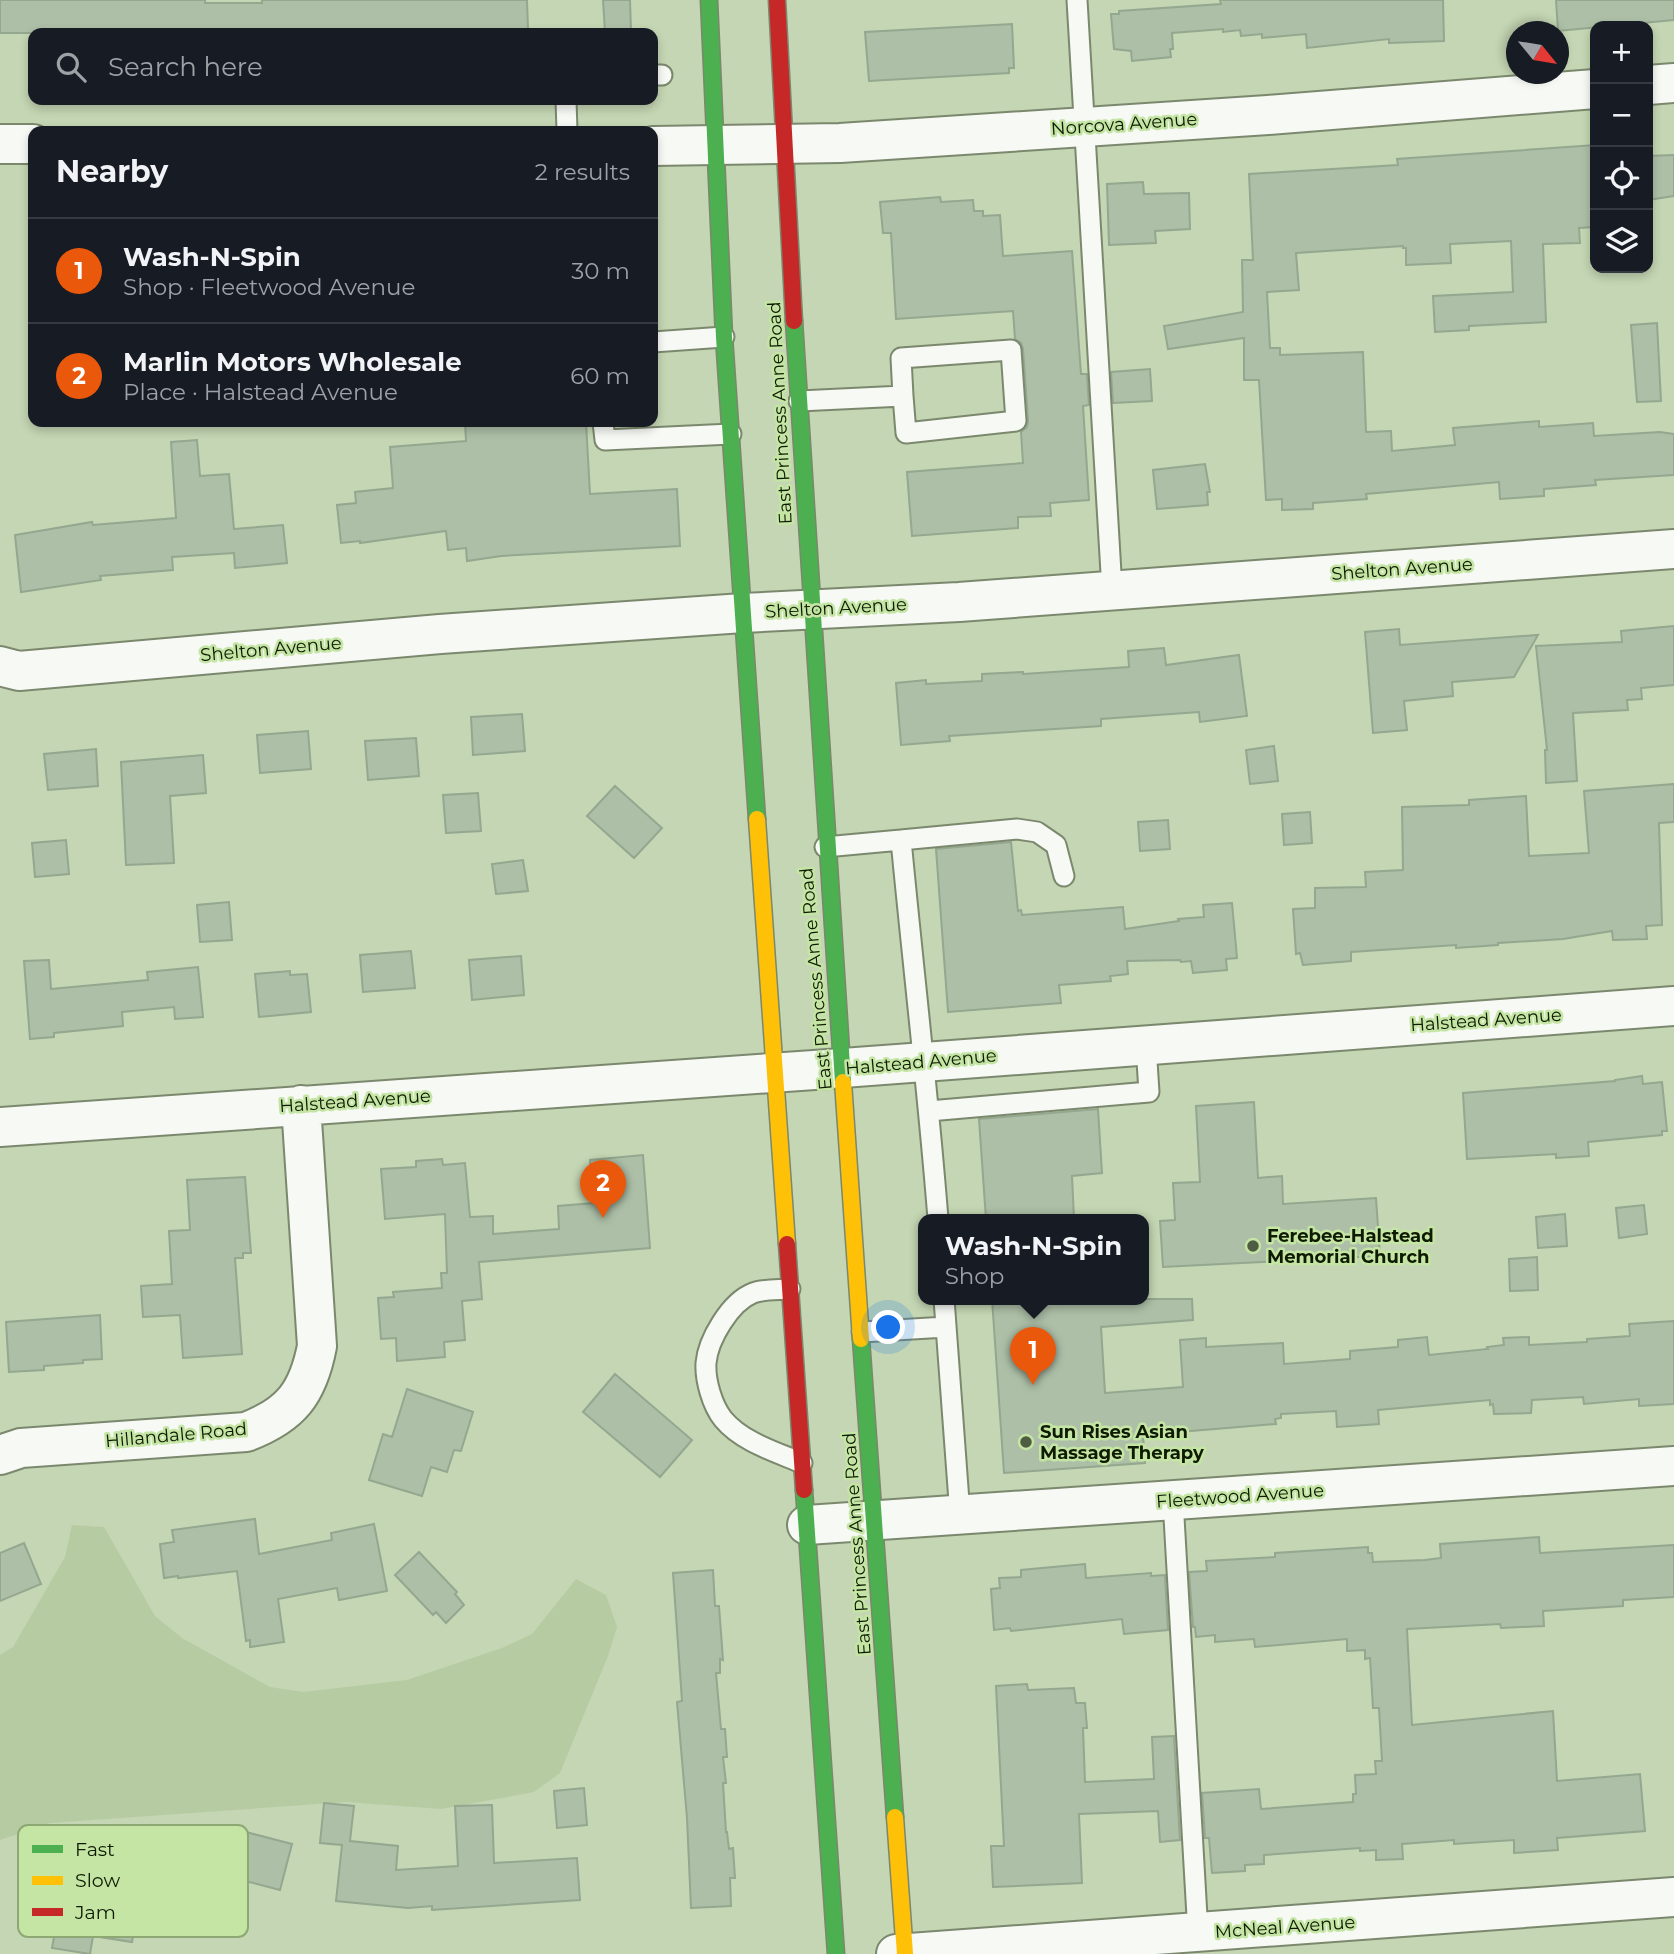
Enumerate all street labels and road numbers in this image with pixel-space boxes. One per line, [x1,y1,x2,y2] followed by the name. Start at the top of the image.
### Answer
[1050,108,1198,140] street label: Norcova Avenue
[763,301,797,525] street label: East Princess Anne Road
[1330,553,1474,585] street label: Shelton Avenue
[765,593,908,623] street label: Shelton Avenue
[199,632,343,666] street label: Shelton Avenue
[795,867,837,1091] street label: East Princess Anne Road
[1409,1004,1563,1036] street label: Halstead Avenue
[844,1044,998,1080] street label: Halstead Avenue
[278,1085,432,1117] street label: Halstead Avenue
[104,1418,248,1452] street label: Hillandale Road
[838,1432,876,1656] street label: East Princess Anne Road
[1155,1479,1325,1513] street label: Fleetwood Avenue
[1214,1911,1356,1943] street label: McNeal Avenue

